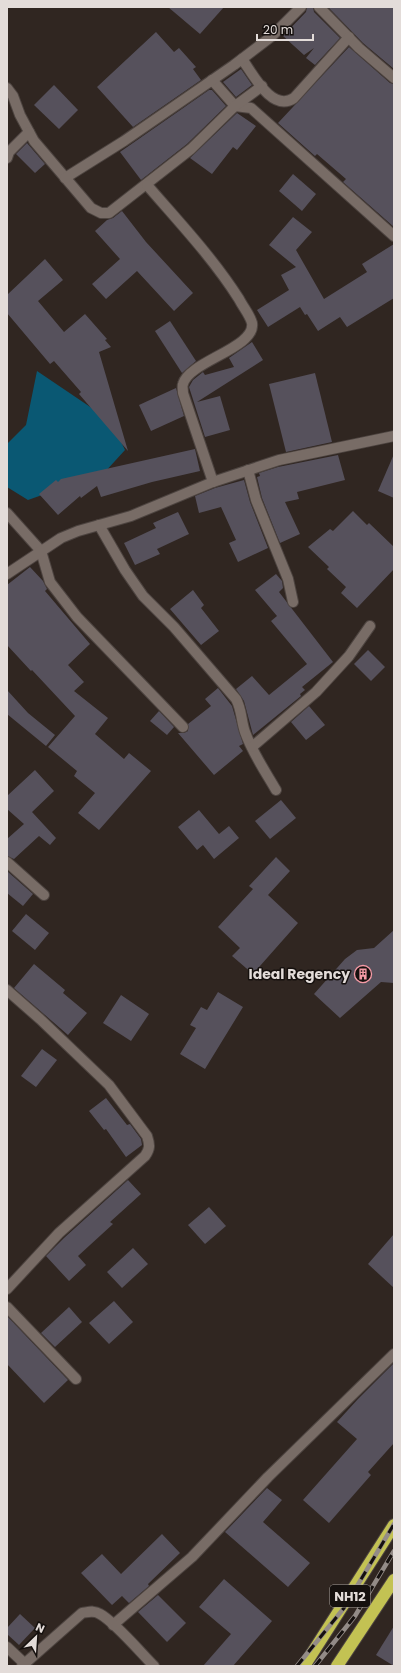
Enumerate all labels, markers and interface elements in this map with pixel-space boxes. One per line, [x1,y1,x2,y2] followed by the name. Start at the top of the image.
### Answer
[257,16,313,42] scale bar
[263,21,293,38] text: 20 m
[249,964,350,984] place label: Ideal Regency
[353,964,373,984] building icon: Ideal Regency
[330,1585,370,1607] road number: NH12
[16,1617,56,1657] north arrow
[33,1619,47,1637] text: N

